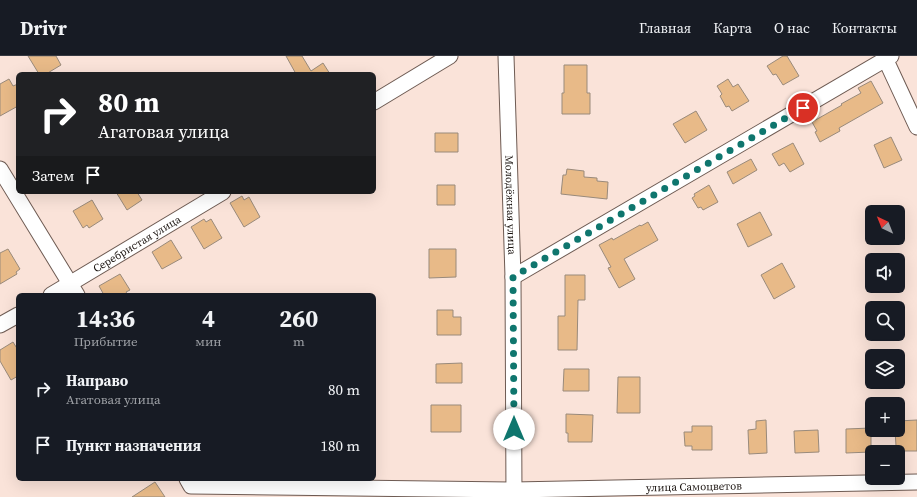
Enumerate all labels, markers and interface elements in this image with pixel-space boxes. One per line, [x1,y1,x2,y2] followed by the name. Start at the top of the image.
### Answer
[20,15,67,41] text: Drivr
[639,18,691,38] text: Главная
[713,18,752,38] text: Карта
[774,18,810,38] text: О нас
[832,18,897,38] text: Контакты
[98,83,160,121] text: 80 m
[32,88,84,140] icon: right
[786,91,820,125] pin
[792,97,814,119] icon: arrive
[98,119,229,144] text: Агатовая улица
[502,155,520,255] street label: Молодёжная улица
[82,164,104,186] icon: arrive
[32,165,74,186] text: Затем
[865,205,905,245] north arrow
[865,205,905,485] map controls
[90,211,184,276] street label: Серебристая улица
[865,253,905,293] button: sound
[865,301,905,341] button: search
[76,302,135,335] text: 14:36
[202,302,215,335] text: 4
[279,302,318,335] text: 260
[74,333,138,350] text: Прибытие
[195,333,222,350] text: мин
[293,333,305,350] text: m
[865,349,905,389] button: layers
[66,370,128,391] text: Направо
[32,378,54,400] icon: right
[328,379,360,400] text: 80 m
[66,391,161,408] text: Агатовая улица
[865,397,905,437] button: +
[493,408,535,450] position arrow
[32,434,54,456] icon: arrive
[66,435,201,456] text: Пункт назначения
[320,435,360,456] text: 180 m
[865,445,905,485] button: −
[646,478,742,495] street label: улица Самоцветов

